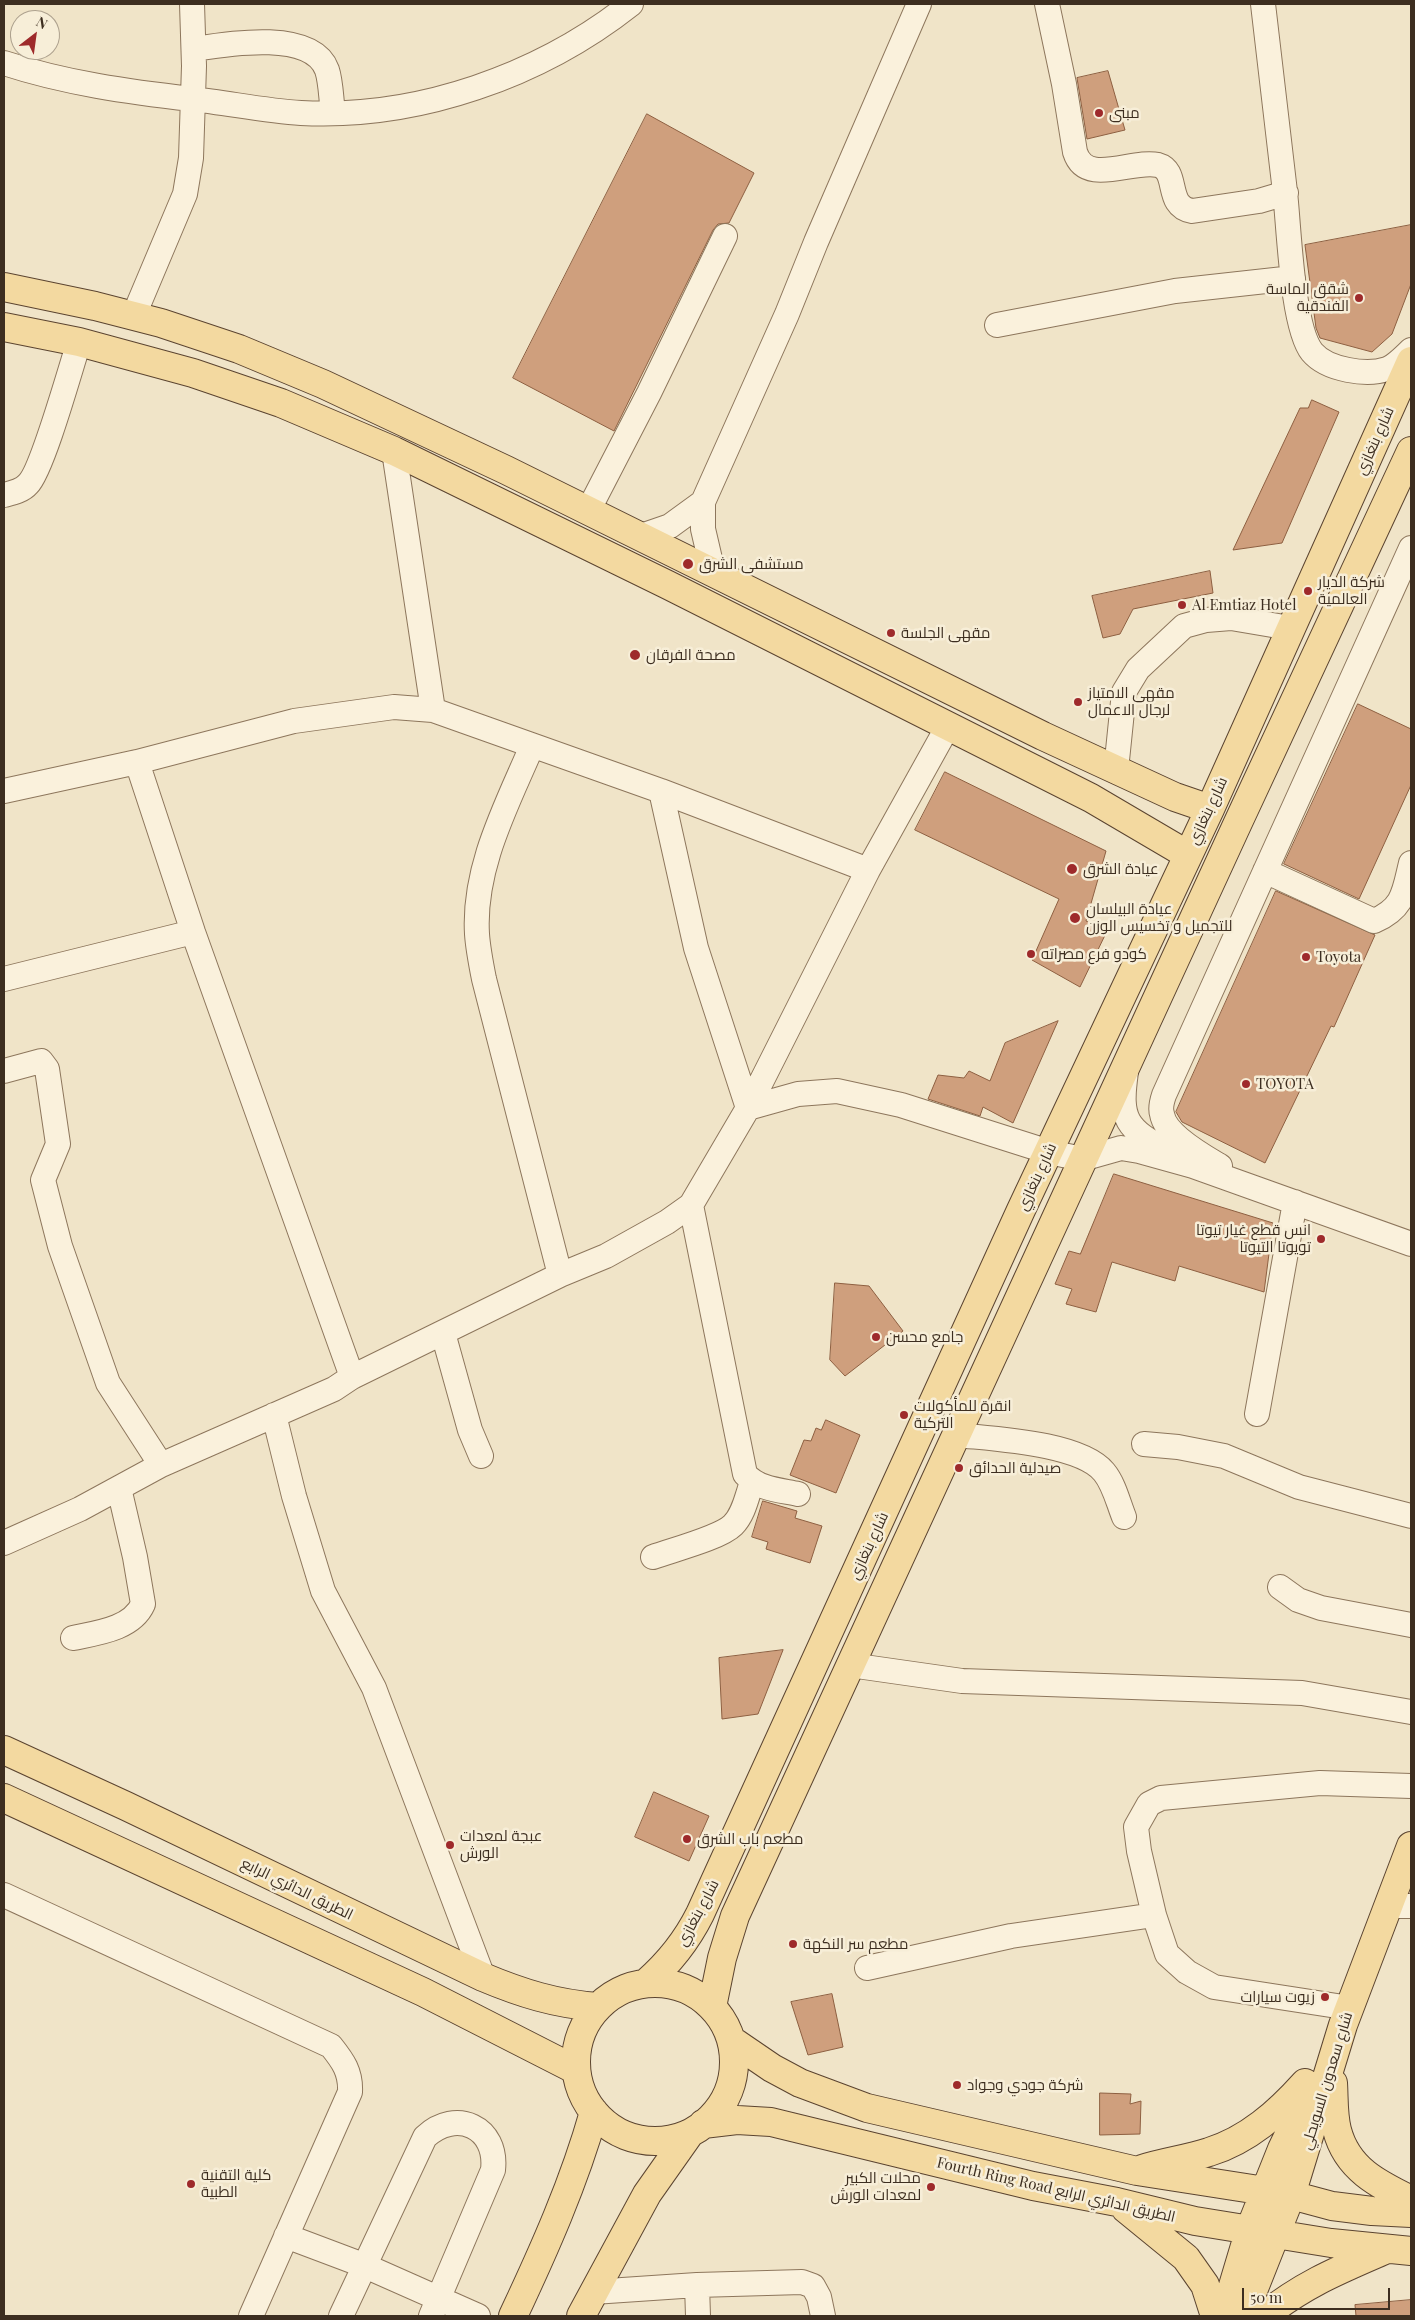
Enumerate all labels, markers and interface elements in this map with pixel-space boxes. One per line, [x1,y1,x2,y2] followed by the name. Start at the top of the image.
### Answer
[10,10,60,60] north arrow
[33,12,51,33] text: N
[1109,104,1140,122] place label: مبنى
[1093,107,1105,119] marker: مبنى
[1266,280,1349,315] place label: شقق الماسة الفندقية
[1353,292,1365,304] marker: شقق الماسة الفندقية
[1352,404,1398,478] street label: شارع بنغازي
[699,555,804,573] place label: مستشفى الشرق
[681,557,695,571] marker: مستشفى الشرق
[1318,573,1385,608] place label: شركة الديار العالمية
[1302,585,1314,597] marker: شركة الديار العالمية
[1192,596,1296,614] place label: Al Emtiaz Hotel
[1176,599,1188,611] marker: Al Emtiaz Hotel
[901,624,990,642] place label: مقهى الجلسة
[885,627,897,639] marker: مقهى الجلسة
[646,646,736,664] place label: مصحة الفرقان
[628,648,642,662] marker: مصحة الفرقان
[1088,684,1175,719] place label: مقهى الامتياز لرجال الاعمال
[1072,696,1084,708] marker: مقهى الامتياز لرجال الاعمال
[1185,774,1231,848] street label: شارع بنغازي
[1083,860,1159,878] place label: عيادة الشرق
[1065,862,1079,876] marker: عيادة الشرق
[1086,900,1232,935] place label: عيادة البيلسان للتجميل و تخسيس الوزن
[1068,911,1082,925] marker: عيادة البيلسان للتجميل و تخسيس الوزن
[1041,945,1147,963] place label: كودو فرع مصراته
[1025,948,1037,960] marker: كودو فرع مصراته
[1316,948,1361,966] place label: Toyota
[1300,951,1312,963] marker: Toyota
[1256,1075,1314,1093] place label: TOYOTA
[1240,1078,1252,1090] marker: TOYOTA
[1014,1140,1060,1214] street label: شارع بنغازي
[1196,1221,1311,1256] place label: انس قطع غيار تيوتا تويوتا التيوتا
[1315,1233,1327,1245] marker: انس قطع غيار تيوتا تويوتا التيوتا
[886,1328,963,1346] place label: جامع محسن
[870,1331,882,1343] marker: جامع محسن
[914,1397,1011,1432] place label: انقرة للمأكولات التركية
[898,1409,910,1421] marker: انقرة للمأكولات التركية
[969,1459,1061,1477] place label: صيدلية الحدائق
[953,1462,965,1474] marker: صيدلية الحدائق
[846,1509,892,1583] street label: شارع بنغازي
[460,1827,542,1862] place label: عبجة لمعدات الورش
[697,1830,803,1848] place label: مطعم باب الشرق
[681,1833,693,1845] marker: مطعم باب الشرق
[444,1839,456,1851] marker: عبجة لمعدات الورش
[238,1854,356,1924] street label: الطريق الدائري الرابع
[673,1877,723,1949] street label: شارع بنغازي
[803,1935,908,1953] place label: مطعم سر النكهة
[787,1938,799,1950] marker: مطعم سر النكهة
[1241,1988,1315,2006] place label: زيوت سيارات
[1319,1991,1331,2003] marker: زيوت سيارات
[1297,2010,1357,2152] street label: شارع سعدون السويحلي
[967,2076,1083,2094] place label: شركة جودي وجواد
[951,2079,963,2091] marker: شركة جودي وجواد
[935,2154,1177,2226] street label: Fourth Ring Road الطريق الدائري الرابع
[201,2166,271,2201] place label: كلية التقنية الطبية
[831,2169,921,2204] place label: محلات الكبير لمعدات الورش
[185,2178,197,2190] marker: كلية التقنية الطبية
[925,2181,937,2193] marker: محلات الكبير لمعدات الورش
[1245,2278,1392,2310] scale bar
[1250,2287,1282,2307] text: 50 m

